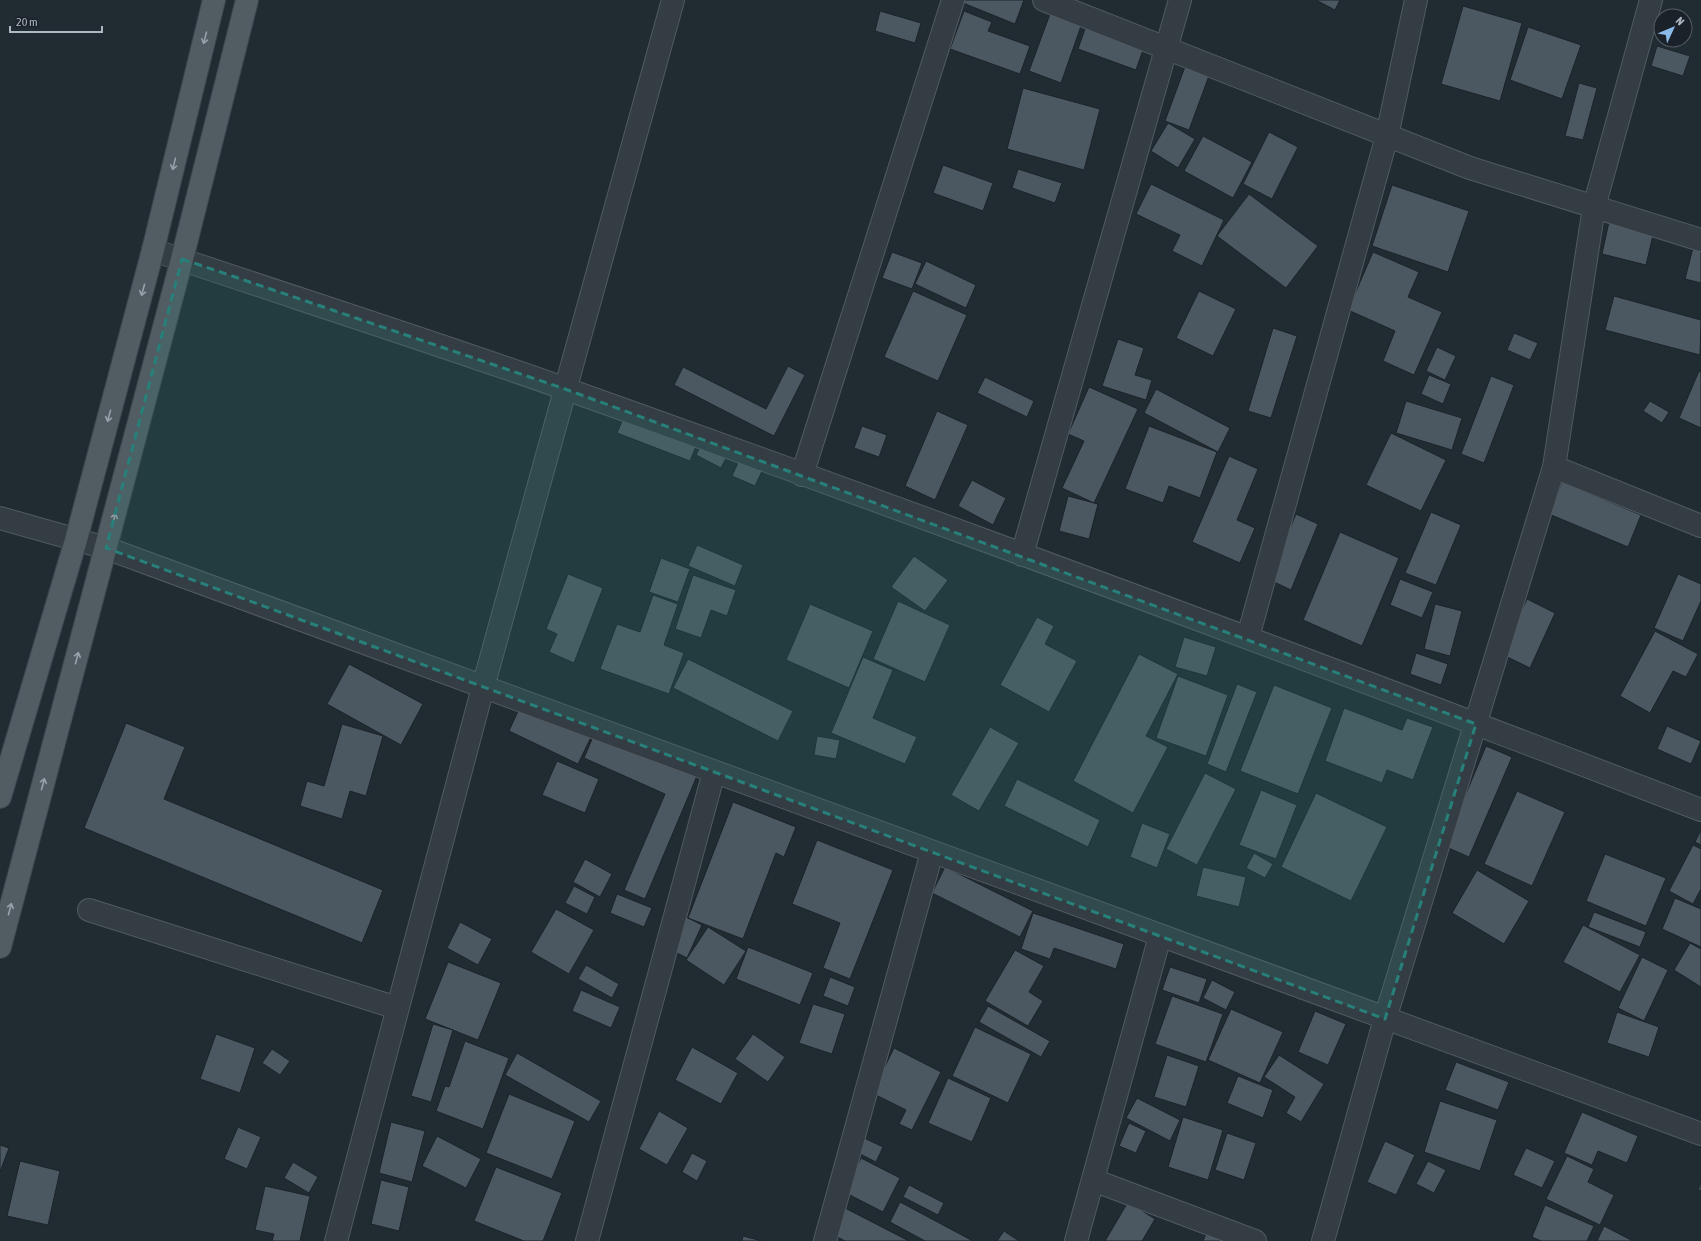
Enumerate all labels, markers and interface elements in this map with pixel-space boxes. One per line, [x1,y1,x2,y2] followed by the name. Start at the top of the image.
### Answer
[10,8,102,34] scale bar
[1653,8,1693,48] north arrow
[16,15,38,29] text: 20 m
[1674,15,1687,28] text: N
[201,31,208,44] one-way arrow
[170,157,178,170] one-way arrow
[138,283,146,296] one-way arrow
[105,409,112,422] one-way arrow
[111,512,118,525] one-way arrow
[74,652,81,665] one-way arrow
[40,777,48,790] one-way arrow
[7,903,14,916] one-way arrow

